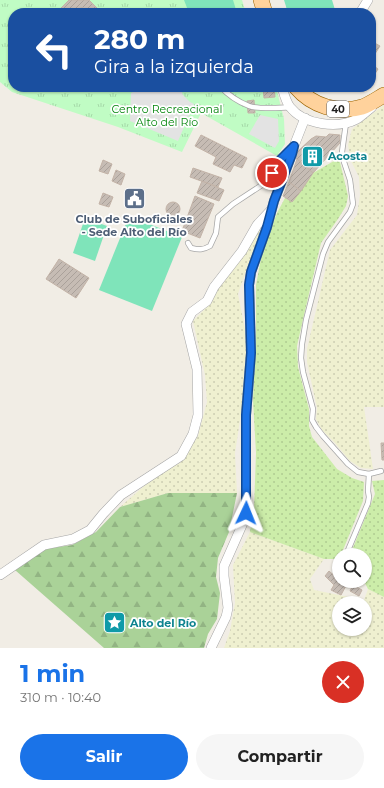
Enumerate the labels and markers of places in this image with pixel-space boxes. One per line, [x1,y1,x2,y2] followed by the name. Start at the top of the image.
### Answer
[300,143,326,169] building icon: Acosta
[327,149,367,163] place label: Acosta
[255,156,289,190] pin
[121,186,147,212] public building icon: Club de Suboficiales - Sede Alto del Río
[76,212,193,239] place label: Club de Suboficiales - Sede Alto del Río
[101,610,127,636] place icon: Alto del Río
[129,616,196,630] place label: Alto del Río

